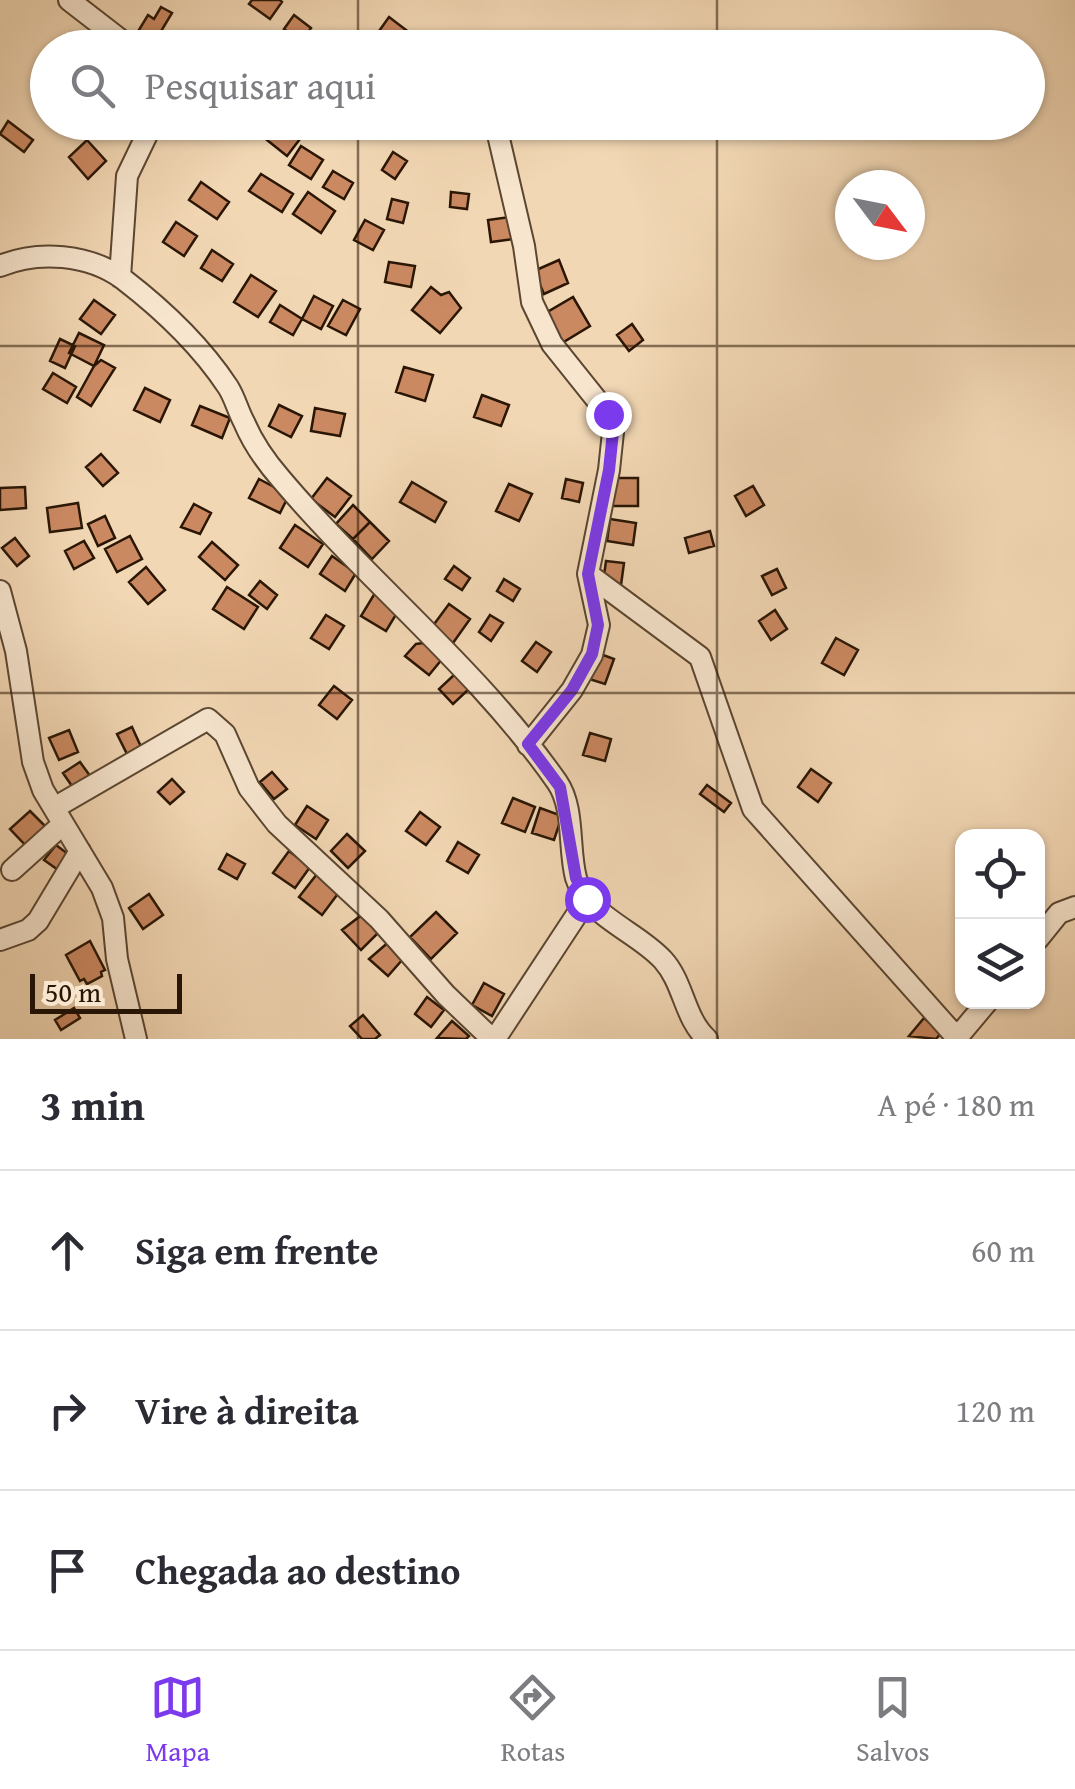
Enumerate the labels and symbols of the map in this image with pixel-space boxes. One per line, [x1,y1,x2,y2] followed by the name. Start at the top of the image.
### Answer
[835,170,925,260] north arrow
[586,392,632,438] route end
[565,877,611,923] route start
[30,969,182,1014] scale bar

